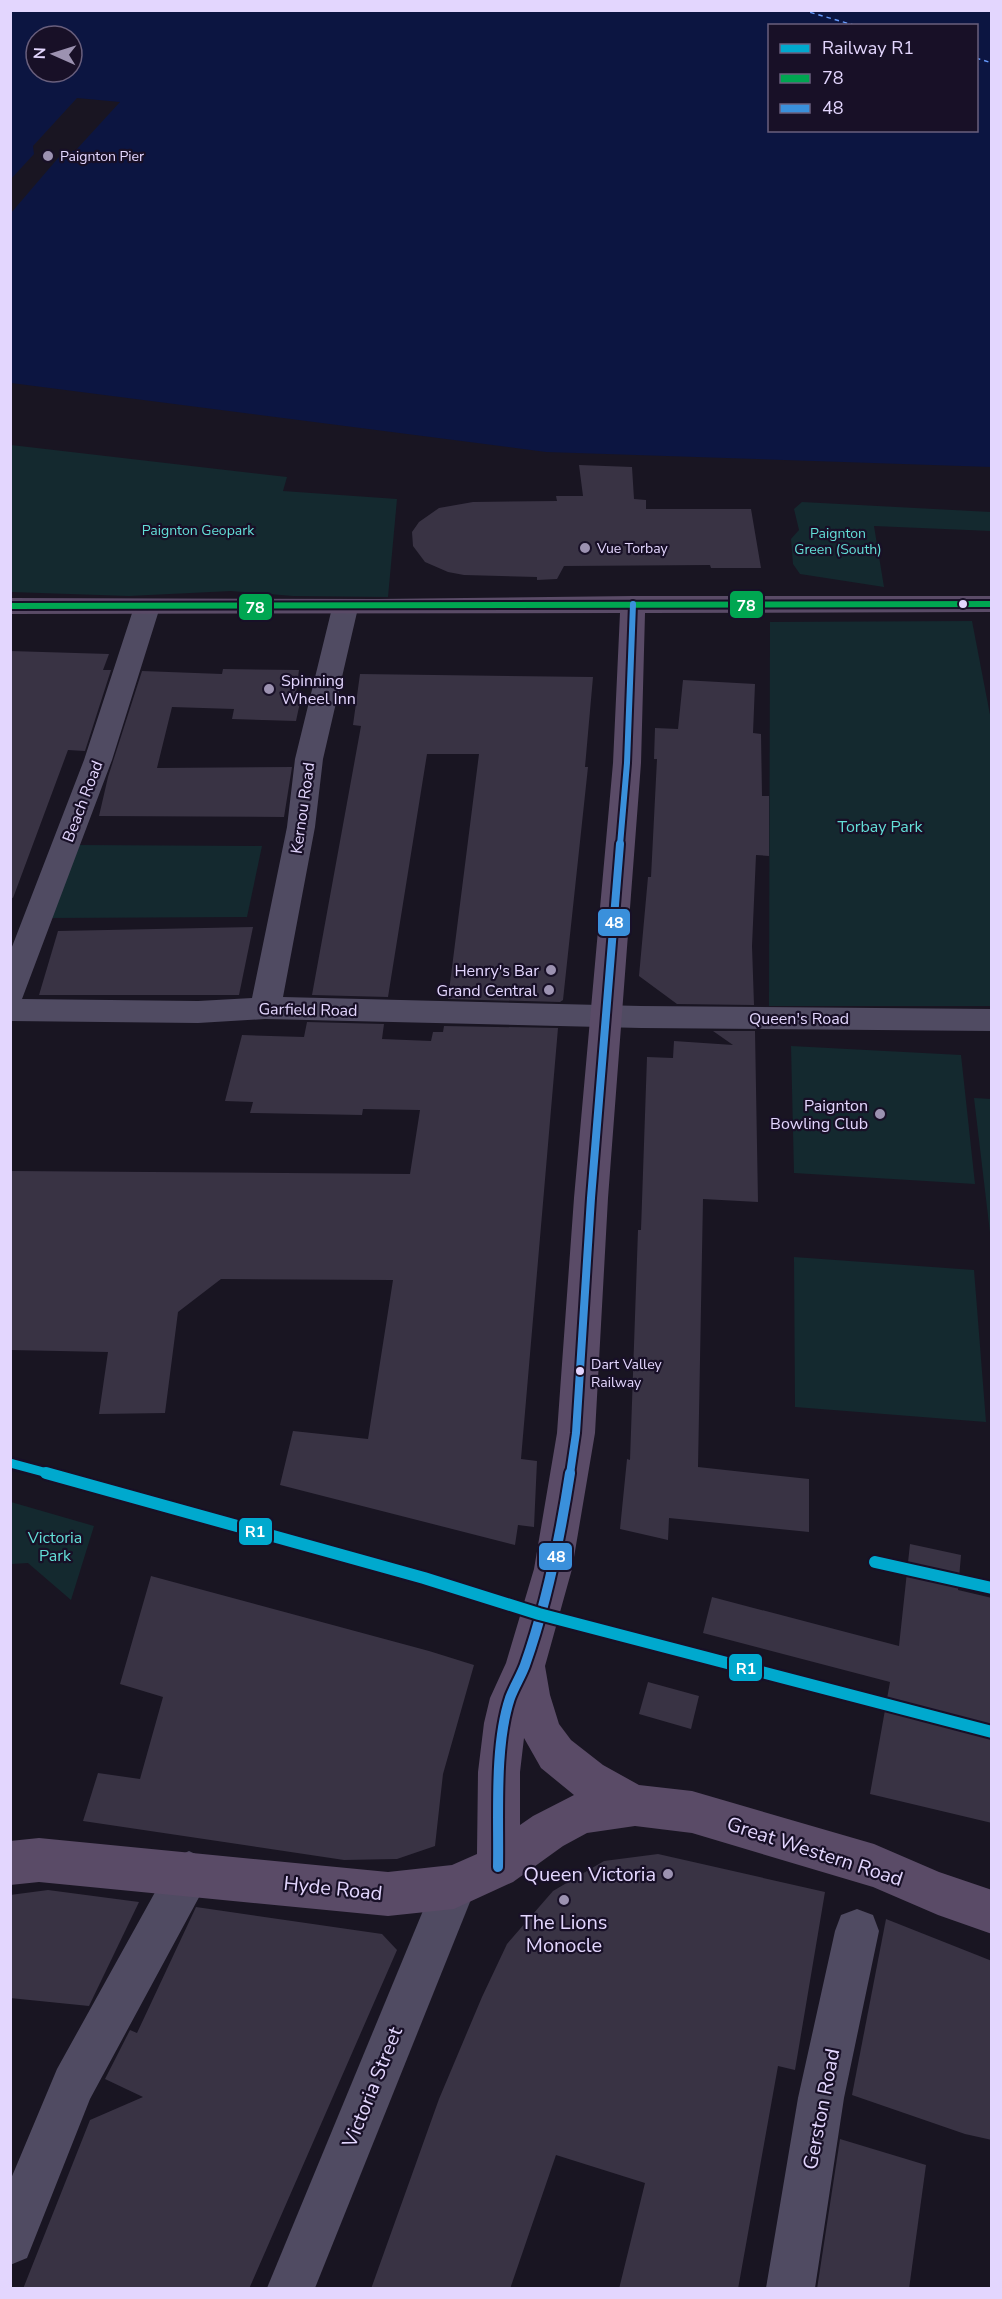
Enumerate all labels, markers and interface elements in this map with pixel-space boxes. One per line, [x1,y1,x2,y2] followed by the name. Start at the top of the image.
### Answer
[24,24,84,84] north arrow
[768,24,978,132] legend
[822,36,914,60] text: Railway R1
[29,47,51,60] text: N
[822,66,844,90] text: 78
[822,96,844,120] text: 48
[60,147,144,166] place label: Paignton Pier
[41,149,55,163] marker: Paignton Pier
[142,521,255,540] park label: Paignton Geopark
[794,524,882,559] park label: Paignton Green (South)
[596,539,669,558] place label: Vue Torbay
[578,541,592,555] marker: Vue Torbay
[729,590,764,619] line badge: 78
[238,593,273,621] line badge: 78
[736,595,756,617] text: 78
[245,597,265,619] text: 78
[957,598,969,610] unlabelled marker
[281,670,356,710] place label: Spinning Wheel Inn
[262,682,276,696] marker: Spinning Wheel Inn
[57,757,109,845] street label: Beach Road
[286,761,320,855] street label: Kernou Road
[837,816,924,838] park label: Torbay Park
[597,908,631,937] line badge: 48
[604,912,624,934] text: 48
[454,960,539,982] place label: Henry's Bar
[544,963,558,977] marker: Henry's Bar
[436,980,537,1002] place label: Grand Central
[542,983,556,997] marker: Grand Central
[258,998,358,1022] street label: Garfield Road
[749,1008,849,1030] street label: Queen's Road
[770,1095,868,1135] place label: Paignton Bowling Club
[873,1107,887,1121] marker: Paignton Bowling Club
[591,1355,663,1392] place label: Dart Valley Railway
[574,1365,586,1377] marker: Dart Valley Railway
[238,1517,273,1546] line badge: R1
[245,1521,265,1543] text: R1
[27,1527,82,1567] park label: Victoria Park
[538,1542,573,1571] line badge: 48
[546,1546,566,1568] text: 48
[728,1653,763,1682] line badge: R1
[736,1658,756,1680] text: R1
[723,1810,906,1893] street label: Great Western Road
[524,1861,656,1888] place label: Queen Victoria
[661,1867,675,1881] marker: Queen Victoria
[282,1870,384,1907] street label: Hyde Road
[557,1893,571,1907] marker: The Lions Monocle
[521,1909,607,1959] place label: The Lions Monocle
[336,2022,409,2152] street label: Victoria Street
[797,2046,846,2172] street label: Gerston Road

